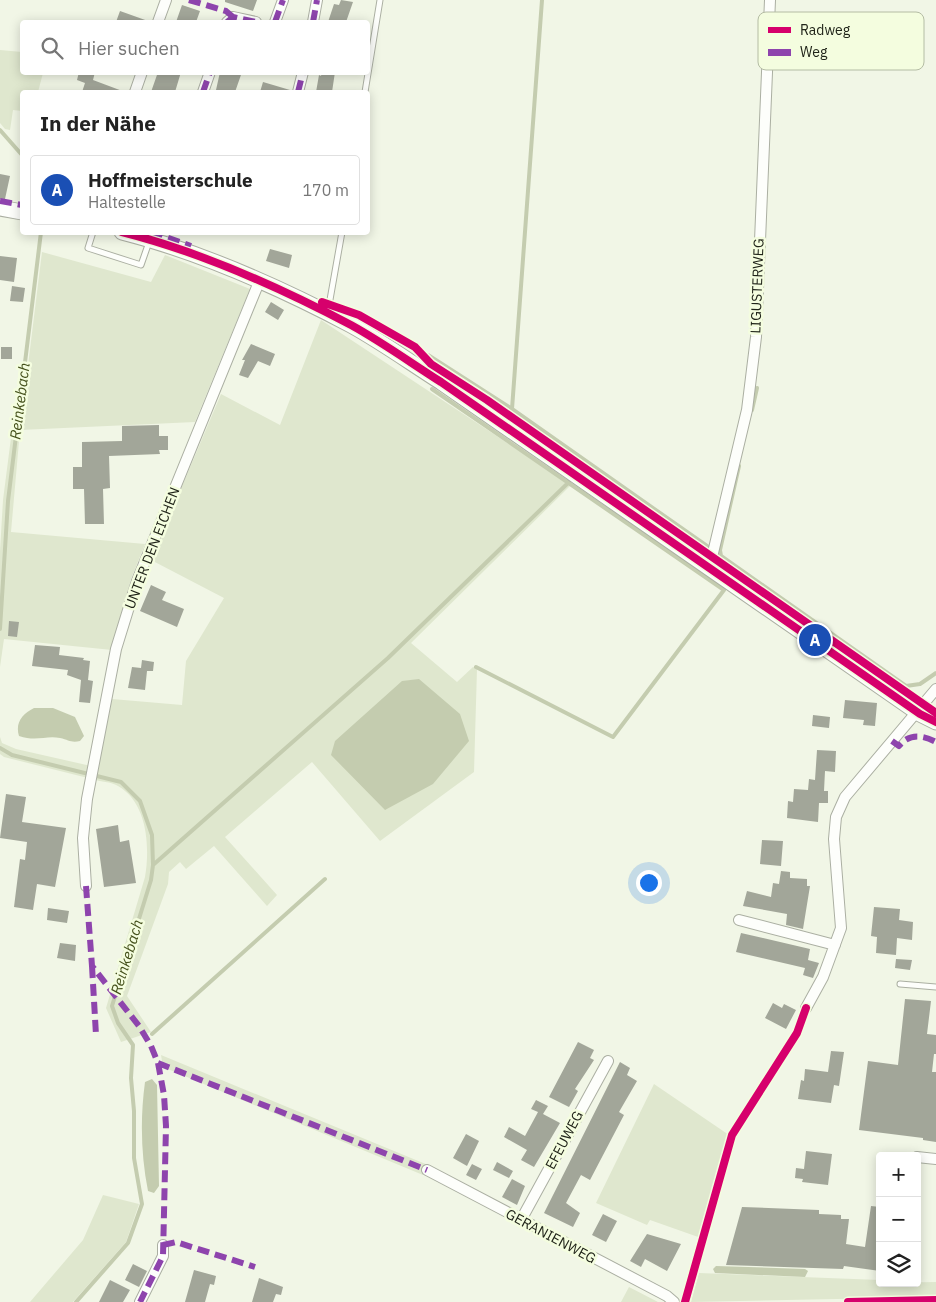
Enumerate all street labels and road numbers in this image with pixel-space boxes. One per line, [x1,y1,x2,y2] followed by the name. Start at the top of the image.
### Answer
[746,238,768,334] street label: LIGUSTERWEG
[120,485,184,611] street label: UNTER DEN EICHEN
[541,1108,587,1172] street label: EFEUWEG
[503,1205,599,1267] street label: GERANIENWEG

